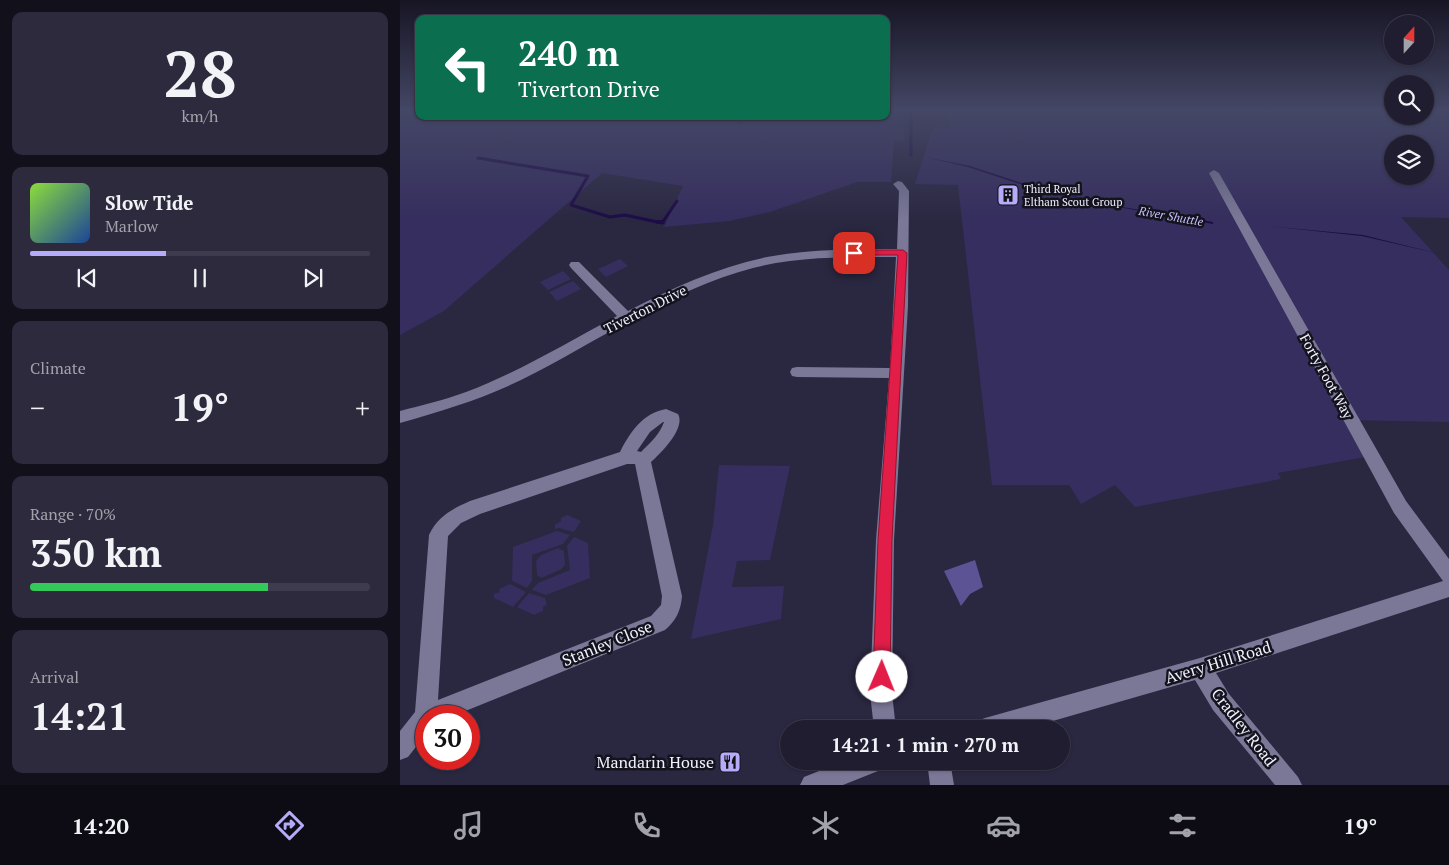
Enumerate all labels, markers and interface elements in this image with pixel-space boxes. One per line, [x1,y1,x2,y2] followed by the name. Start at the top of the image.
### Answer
[1384,15,1434,65] north arrow
[1384,15,1434,185] map controls
[163,29,237,116] text: 28
[518,30,619,76] text: 240 m
[435,35,500,100] icon: left
[518,74,660,103] text: Tiverton Drive
[1384,75,1434,125] button: search
[182,105,218,127] text: km/h
[1384,135,1434,185] button: layers
[1024,182,1122,209] place label: Third Royal Eltham Scout Group
[996,183,1020,207] building icon: Third Royal Eltham Scout Group
[105,190,194,215] text: Slow Tide
[1137,203,1205,229] water label: River Shuttle
[105,215,158,237] text: Marlow
[833,232,875,274] pin
[840,239,868,267] icon: arrive
[73,264,101,292] icon: previous
[186,264,214,292] icon: pause
[299,264,327,292] icon: next
[601,280,689,338] street label: Tiverton Drive
[1296,330,1359,423] street label: Forty Foot Way
[30,357,86,379] text: Climate
[171,382,229,432] text: 19°
[30,389,45,426] text: −
[355,389,370,426] text: +
[30,503,116,525] text: Range · 70%
[30,528,162,578] text: 350 km
[559,615,655,671] street label: Stanley Close
[1162,635,1274,689] street label: Avery Hill Road
[855,650,907,702] position arrow
[30,666,79,688] text: Arrival
[1207,683,1282,771] street label: Cradley Road
[30,691,129,741] text: 14:21
[415,705,480,770] speed limit sign: 30
[831,732,1019,757] text: 14:21 · 1 min · 270 m
[718,750,742,774] restaurant icon: Mandarin House
[597,751,714,773] place label: Mandarin House
[272,808,307,843] icon: directions
[451,808,486,843] icon: music
[629,808,664,843] icon: phone
[808,808,843,843] icon: climate
[986,808,1021,843] icon: car
[1165,808,1200,843] icon: filters
[72,811,129,840] text: 14:20
[1343,811,1377,840] text: 19°

